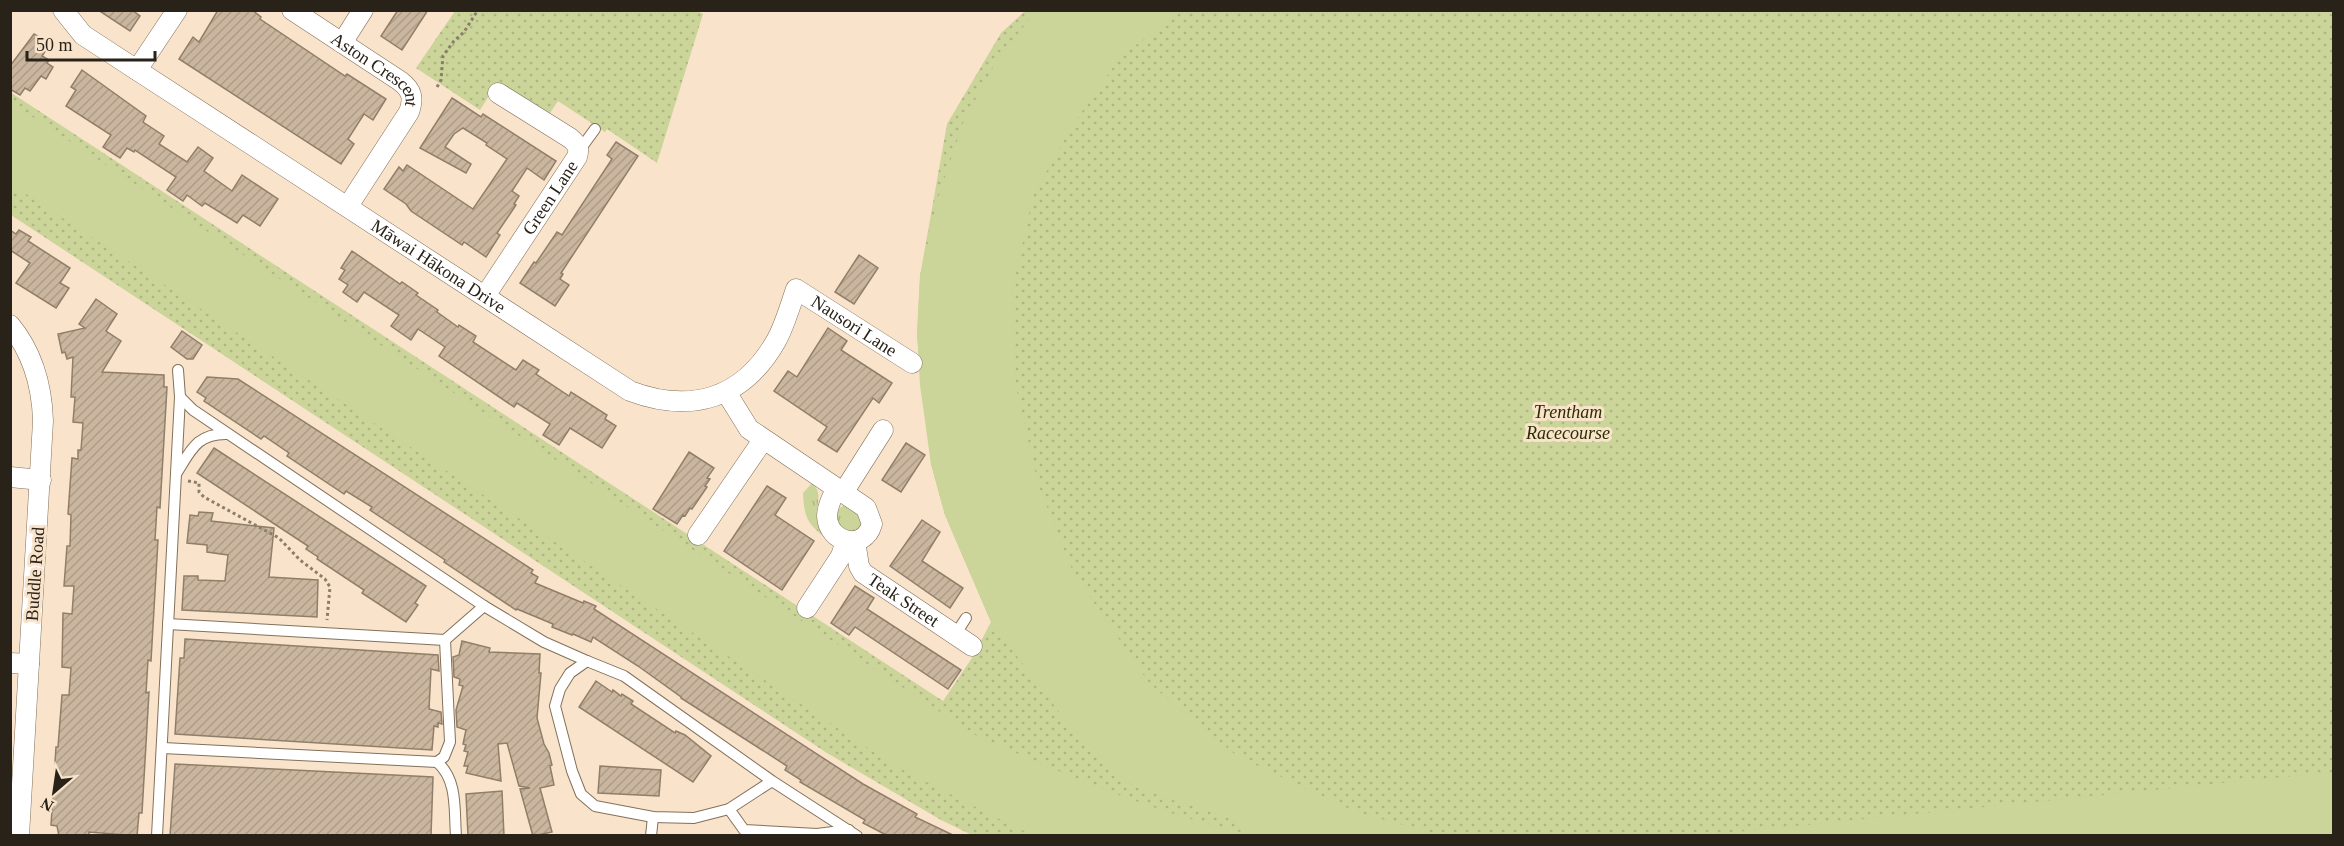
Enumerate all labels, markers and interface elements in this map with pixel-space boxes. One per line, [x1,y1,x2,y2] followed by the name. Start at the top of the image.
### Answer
[27,24,154,62] scale bar
[327,28,422,108] street label: Aston Crescent
[36,35,73,55] text: 50 m
[518,157,582,238] street label: Green Lane
[368,215,509,317] street label: Māwai Hākona Drive
[808,291,900,361] street label: Nausori Lane
[1525,402,1610,443] park label: Trentham Racecourse
[22,526,48,622] street label: Buddle Road
[864,569,943,631] street label: Teak Street
[24,762,84,822] north arrow
[37,794,56,815] text: N

